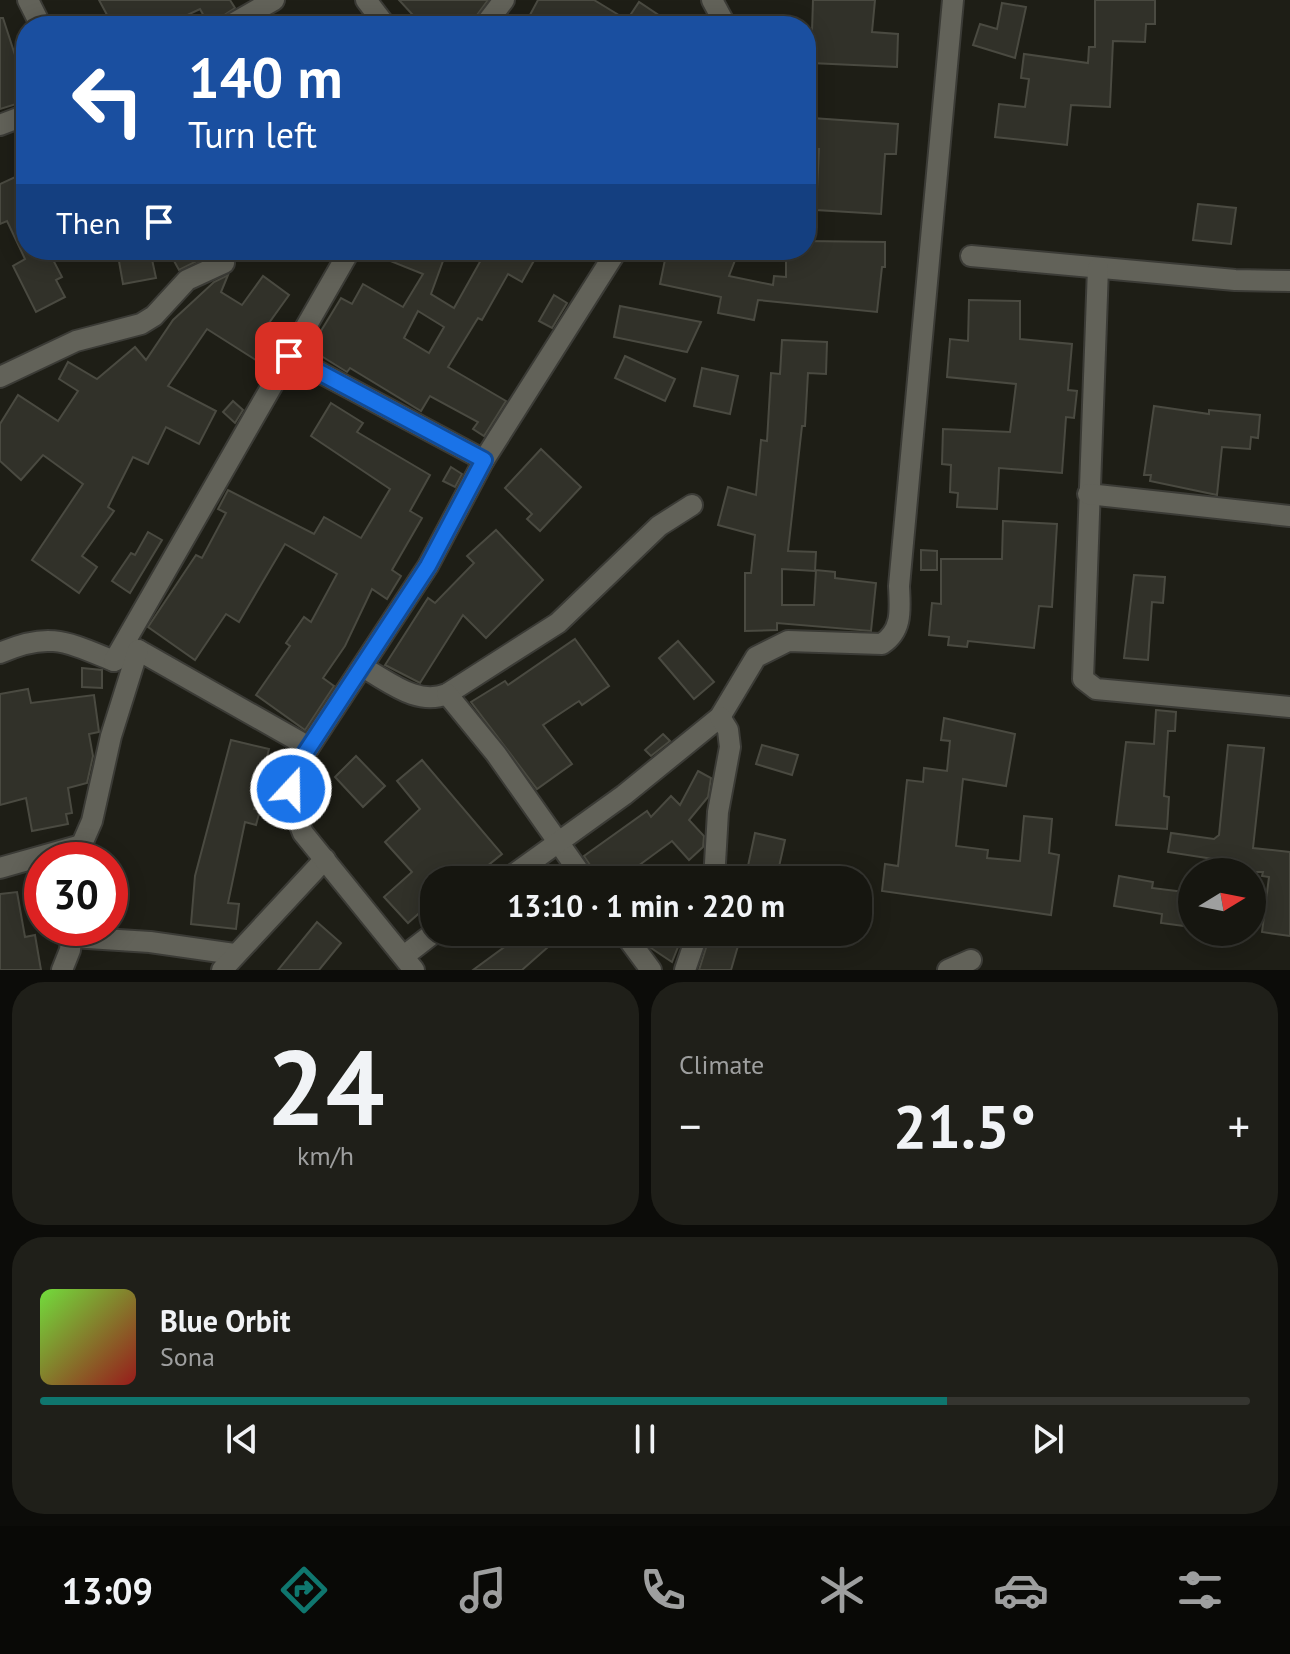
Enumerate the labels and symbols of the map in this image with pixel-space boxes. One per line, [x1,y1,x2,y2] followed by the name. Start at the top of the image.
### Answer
[255,322,323,390] pin
[249,747,333,831] position arrow
[24,842,128,946] speed limit sign: 30
[1178,858,1266,946] north arrow

